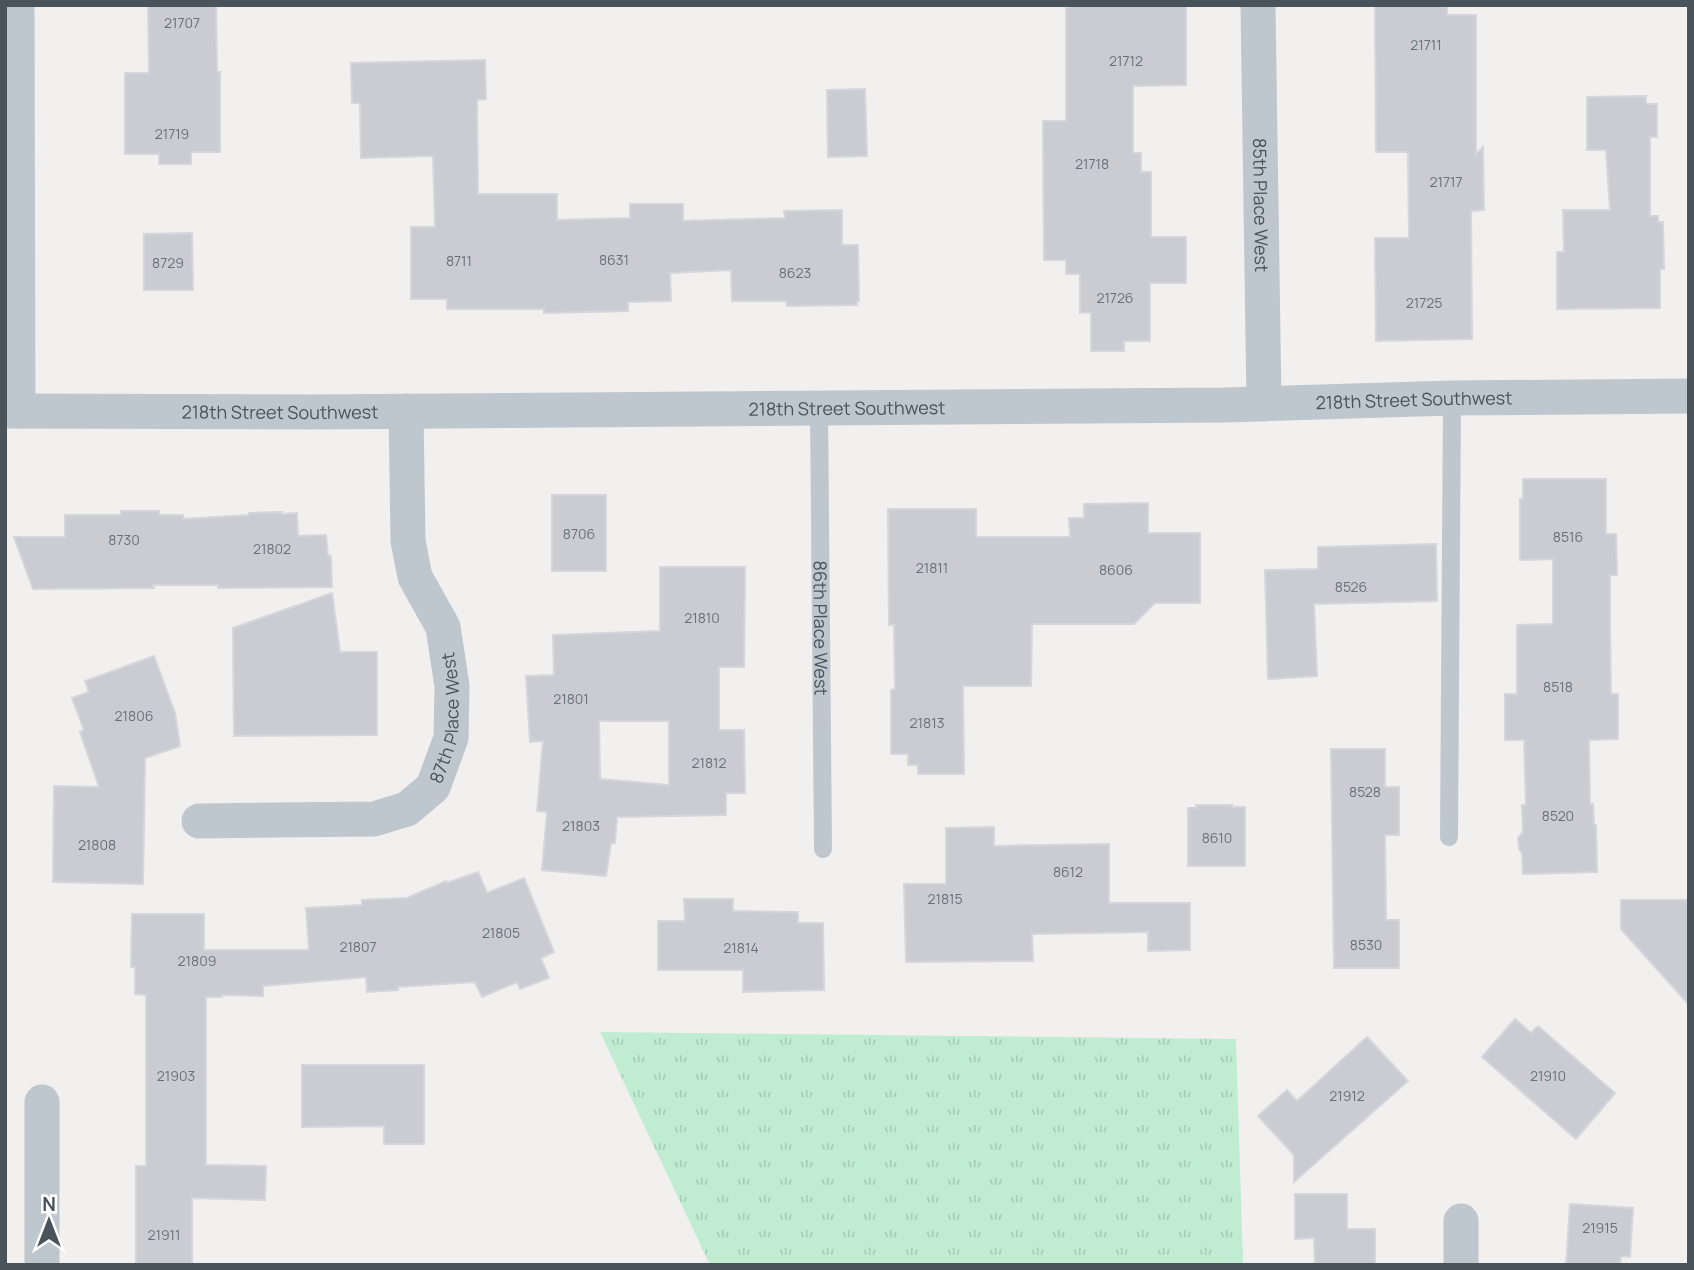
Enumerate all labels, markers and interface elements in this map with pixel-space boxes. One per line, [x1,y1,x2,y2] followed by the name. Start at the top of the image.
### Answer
[164,13,200,32] house number: 21707
[1410,35,1442,54] house number: 21711
[1109,51,1143,70] house number: 21712
[155,124,189,143] house number: 21719
[1248,138,1274,272] street label: 85th Place West
[1075,154,1109,173] house number: 21718
[1430,172,1462,191] house number: 21717
[599,250,629,269] house number: 8631
[446,251,472,270] house number: 8711
[152,253,184,272] house number: 8729
[779,263,811,282] house number: 8623
[1096,288,1134,307] house number: 21726
[1406,293,1442,312] house number: 21725
[1315,385,1512,414] street label: 218th Street Southwest
[748,395,946,421] street label: 218th Street Southwest
[182,399,379,424] street label: 218th Street Southwest
[563,524,595,543] house number: 8706
[1553,527,1583,546] house number: 8516
[108,530,140,549] house number: 8730
[253,539,291,558] house number: 21802
[916,558,948,577] house number: 21811
[808,560,834,696] street label: 86th Place West
[1099,560,1133,579] house number: 8606
[1335,577,1367,596] house number: 8526
[684,608,720,627] house number: 21810
[423,651,464,786] street label: 87th Place West
[1543,677,1573,696] house number: 8518
[553,689,589,708] house number: 21801
[115,706,153,725] house number: 21806
[910,713,944,732] house number: 21813
[691,753,727,772] house number: 21812
[1349,782,1381,801] house number: 8528
[1542,806,1574,825] house number: 8520
[562,816,600,835] house number: 21803
[1202,828,1232,847] house number: 8610
[78,835,116,854] house number: 21808
[1053,862,1083,881] house number: 8612
[927,889,963,908] house number: 21815
[482,923,520,942] house number: 21805
[1350,935,1382,954] house number: 8530
[339,937,377,956] house number: 21807
[723,938,759,957] house number: 21814
[178,951,216,970] house number: 21809
[157,1066,195,1085] house number: 21903
[1530,1066,1566,1085] house number: 21910
[1329,1086,1365,1105] house number: 21912
[14,1186,84,1256] north arrow
[42,1191,56,1217] text: N
[1582,1218,1618,1237] house number: 21915
[147,1225,181,1244] house number: 21911

